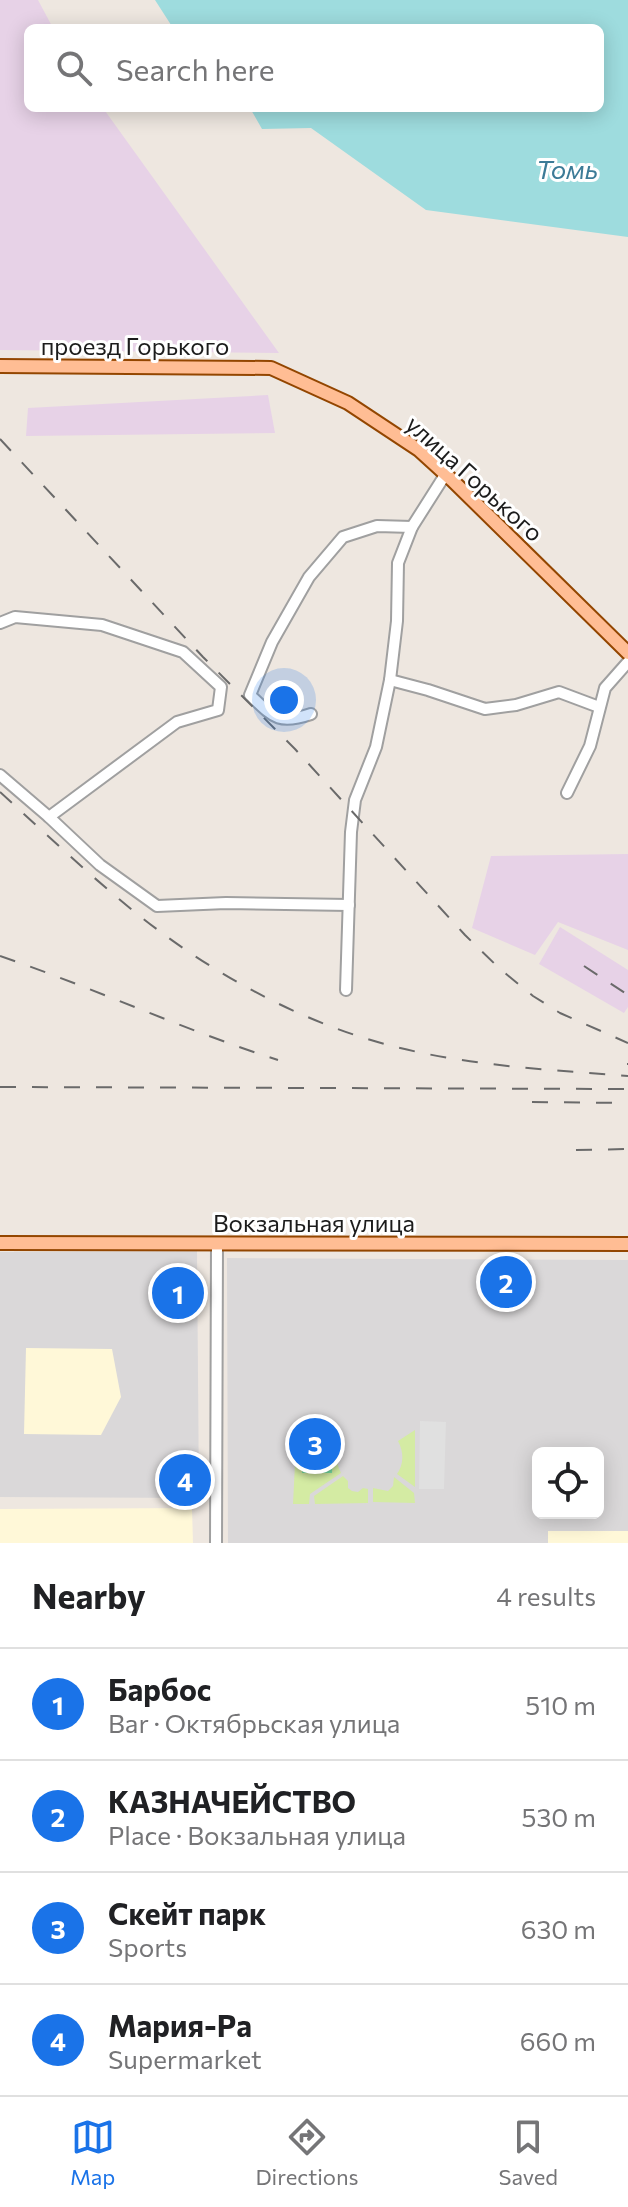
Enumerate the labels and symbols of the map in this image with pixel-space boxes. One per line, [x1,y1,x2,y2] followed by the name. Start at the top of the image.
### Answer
[536,153,598,184] water label: Томь
[41,331,229,360] street label: проезд Горького
[401,409,549,547] street label: улица Горького
[264,680,304,720] your location
[213,1208,415,1237] street label: Вокзальная улица
[480,1252,532,1312] pin: 2
[152,1263,204,1323] pin: 1
[289,1414,341,1474] pin: 3
[159,1450,211,1510] pin: 4

